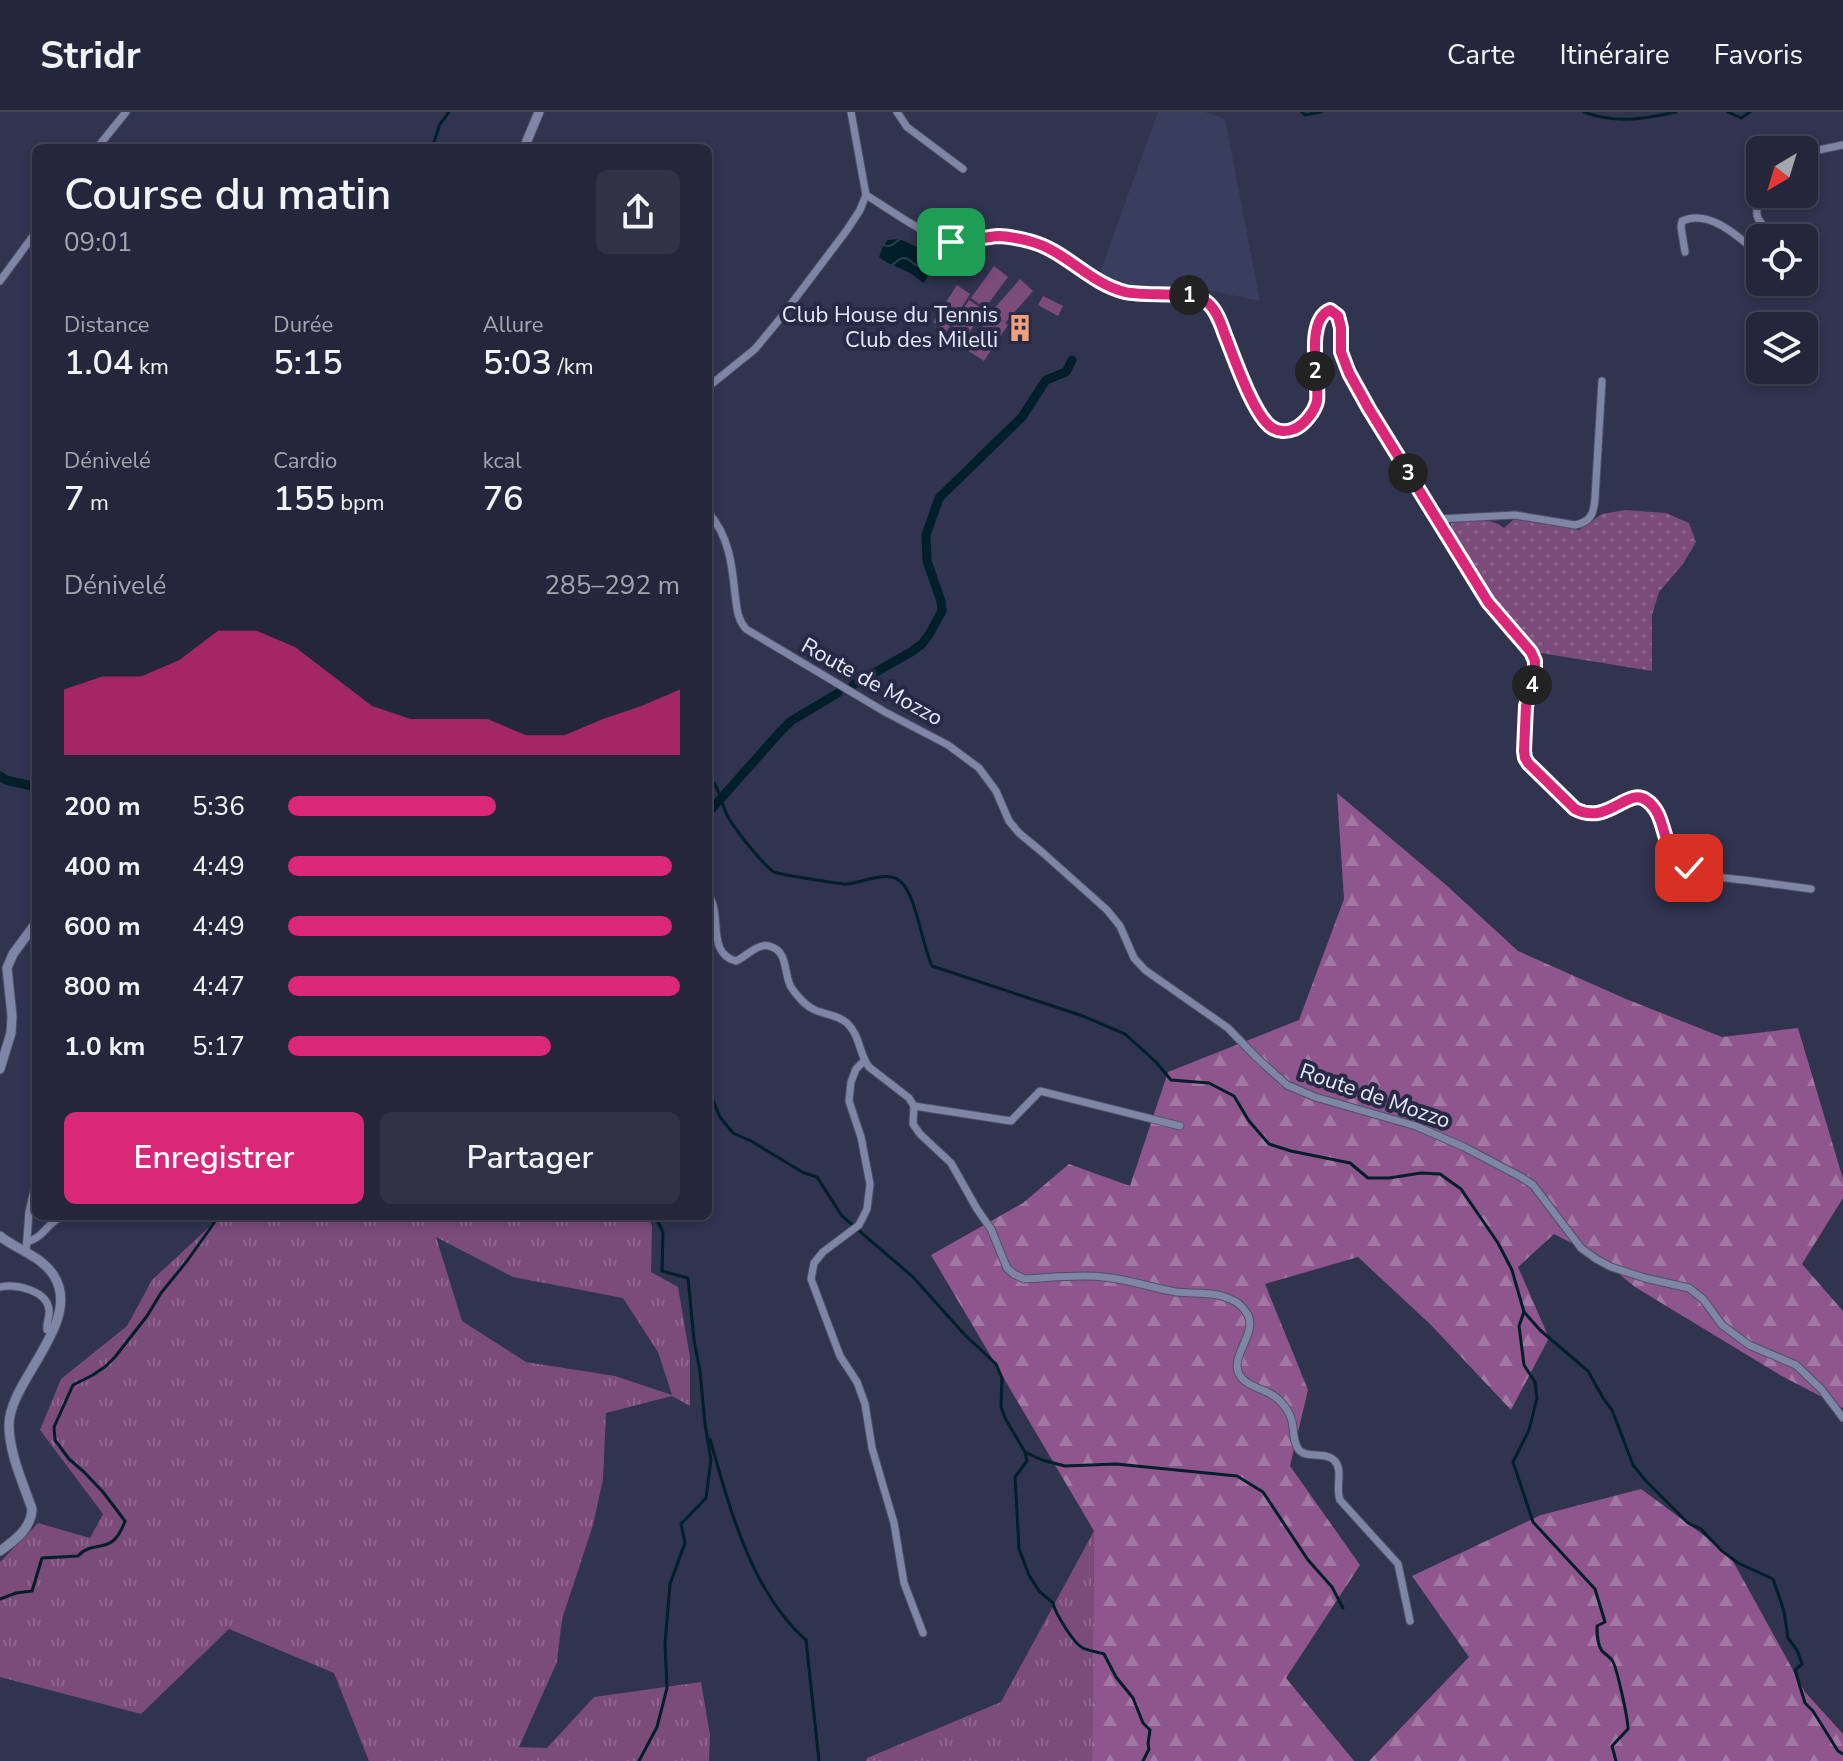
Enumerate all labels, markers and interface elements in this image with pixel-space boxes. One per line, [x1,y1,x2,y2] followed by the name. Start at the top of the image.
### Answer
[40,30,141,81] text: Stridr
[1447,36,1516,74] text: Carte
[1560,36,1670,74] text: Itinéraire
[1714,36,1803,74] text: Favoris
[1746,136,1818,208] north arrow
[1746,136,1818,384] map controls
[64,165,391,225] text: Course du matin
[596,170,680,254] button: share
[917,208,985,276] pin
[929,220,973,264] icon: arrive
[1746,224,1818,296] button: locate
[64,225,132,260] text: 09:01
[1169,275,1209,315] pin: 1
[1182,280,1196,310] text: 1
[782,300,998,355] place label: Club House du Tennis Club des Milelli
[64,310,149,340] text: Distance
[273,310,333,340] text: Durée
[483,310,544,340] text: Allure
[1746,312,1818,384] button: layers
[1005,313,1035,343] building icon: Club House du Tennis Club des Milelli
[64,340,133,386] text: 1.04
[273,340,343,386] text: 5:15
[483,340,552,386] text: 5:03
[1295,351,1335,391] pin: 2
[133,352,169,382] text: km
[552,352,594,382] text: /km
[1308,356,1322,386] text: 2
[64,446,151,476] text: Dénivelé
[273,446,337,476] text: Cardio
[483,446,522,476] text: kcal
[1388,453,1428,493] pin: 3
[1401,458,1415,488] text: 3
[64,476,84,522] text: 7
[273,476,335,522] text: 155
[483,476,523,522] text: 76
[84,488,109,518] text: m
[335,488,385,518] text: bpm
[64,568,166,603] text: Dénivelé
[544,568,680,603] text: 285–292 m
[796,631,948,733] street label: Route de Mozzo
[1512,665,1552,705] pin: 4
[1525,670,1539,700] text: 4
[64,789,141,824] text: 200 m
[192,789,245,824] text: 5:36
[1655,834,1723,902] pin
[1667,846,1711,890] icon: check
[64,849,141,884] text: 400 m
[192,849,245,884] text: 4:49
[64,909,141,944] text: 600 m
[192,909,245,944] text: 4:49
[64,969,141,1004] text: 800 m
[192,969,245,1004] text: 4:47
[64,1029,145,1064] text: 1.0 km
[192,1029,245,1064] text: 5:17
[1296,1056,1454,1136] street label: Route de Mozzo
[64,1112,364,1204] button: Enregistrer
[380,1112,680,1204] button: Partager

